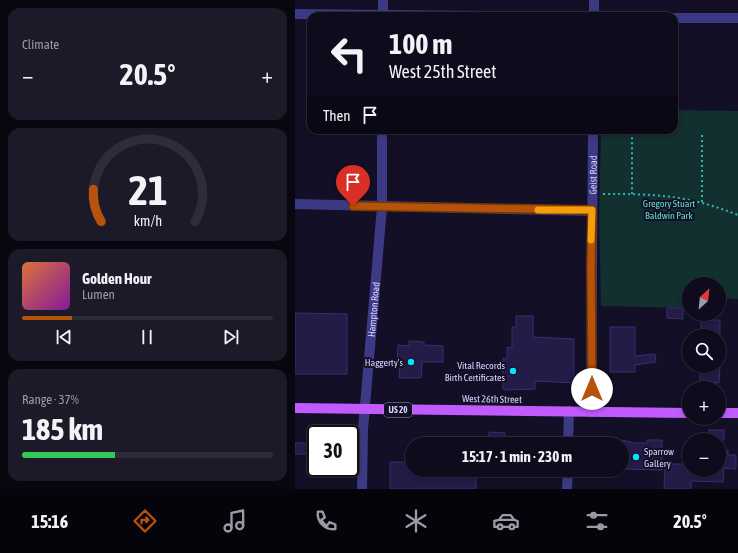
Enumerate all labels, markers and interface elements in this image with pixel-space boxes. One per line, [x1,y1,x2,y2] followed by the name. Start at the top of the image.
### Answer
[323,28,375,80] icon: left
[389,28,452,60] text: 100 m
[22,37,59,52] text: Climate
[120,57,175,91] text: 20.5°
[389,61,496,82] text: West 25th Street
[22,62,33,88] text: −
[262,62,273,88] text: +
[359,104,381,126] icon: arrive
[323,107,351,124] text: Then
[587,155,598,195] street label: Geist Road
[336,165,370,206] pin
[128,166,167,214] text: 21
[342,171,364,193] icon: arrive
[643,198,695,221] park label: Gregory Stuart Baldwin Park
[133,213,162,229] text: km/h
[82,270,152,287] text: Golden Hour
[682,277,726,321] north arrow
[682,277,726,477] map controls
[365,281,381,337] street label: Hampton Road
[82,287,115,302] text: Lumen
[53,326,75,348] icon: previous
[136,326,158,348] icon: pause
[220,326,242,348] icon: next
[682,329,726,373] button: search
[365,357,403,368] place label: Haggerty's
[406,357,416,367] marker: Haggerty's
[445,360,505,383] place label: Vital Records Birth Certificates
[508,366,518,376] marker: Vital Records Birth Certificates
[571,368,613,410] position arrow
[682,381,726,425] button: +
[22,392,79,407] text: Range · 37%
[462,393,522,405] street label: West 26th Street
[384,403,412,417] road number: US 20
[22,412,103,446] text: 185 km
[307,425,359,477] speed limit sign: 30
[682,433,726,477] button: −
[644,446,674,469] place label: Sparrow Gallery
[462,448,572,465] text: 15:17 · 1 min · 230 m
[631,452,641,462] marker: Sparrow Gallery
[131,507,159,535] icon: directions
[221,507,249,535] icon: music
[312,507,340,535] icon: phone
[402,507,430,535] icon: climate
[492,507,520,535] icon: car
[583,507,611,535] icon: filters
[31,511,68,532] text: 15:16
[673,511,707,532] text: 20.5°

